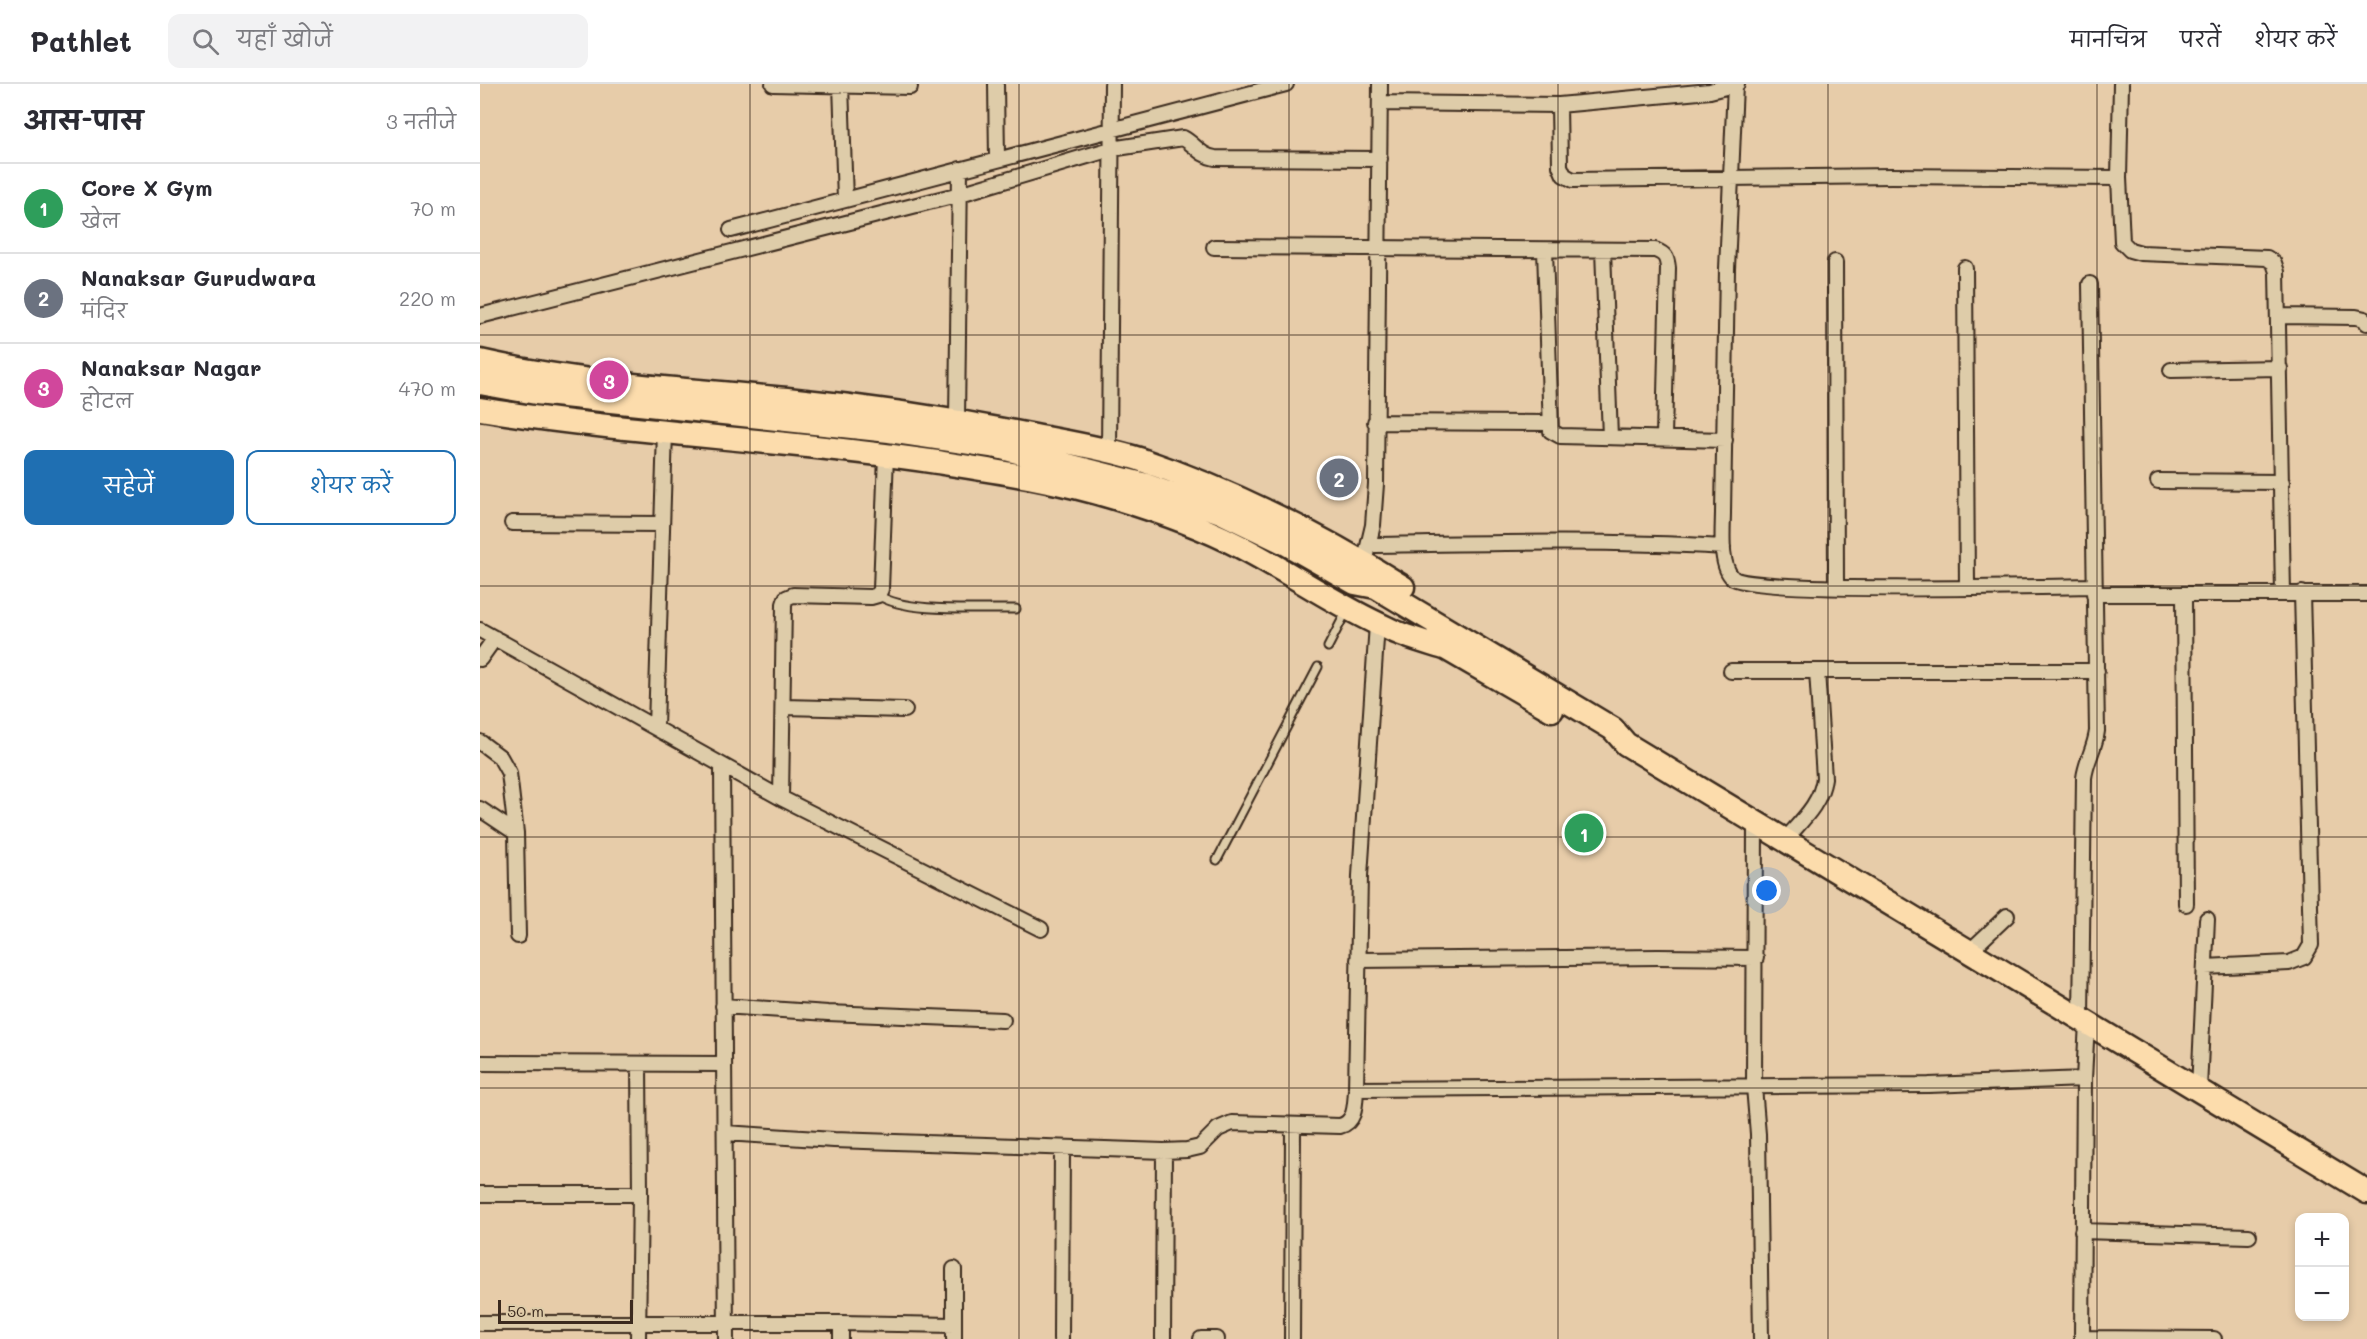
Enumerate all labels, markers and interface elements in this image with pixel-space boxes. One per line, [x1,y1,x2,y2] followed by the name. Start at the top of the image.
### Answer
[168,14,588,68] search box
[30,23,132,59] text: Pathlet
[237,24,333,53] text: यहाँ खोजें
[189,25,222,58] icon: search
[2070,25,2147,52] text: मानचित्र
[2180,25,2221,52] text: परतें
[2254,25,2337,52] text: शेयर करें
[24,103,143,137] text: आस-पास
[386,108,456,134] text: 3 नतीजे
[81,173,212,202] text: Core X Gym
[39,195,48,221] text: 1
[410,195,456,221] text: 70 m
[81,207,120,233] text: खेल
[81,263,316,292] text: Nanaksar Gurudwara
[38,285,49,311] text: 2
[399,285,456,311] text: 220 m
[81,297,127,323] text: मंदिर
[81,353,261,382] text: Nanaksar Nagar
[590,358,628,402] pin: 3
[38,375,50,401] text: 3
[398,375,456,401] text: 470 m
[81,387,133,413] text: होटल
[24,450,234,525] button: सहेजें
[246,450,456,525] button: शेयर करें
[1320,456,1358,500] pin: 2
[1564,810,1604,855] pin: 1
[1752,876,1781,905] your location
[2295,1213,2349,1321] map controls
[2295,1213,2349,1267] button: +
[2295,1267,2349,1321] button: −
[498,1297,633,1324] scale bar
[507,1300,544,1321] text: 50 m

